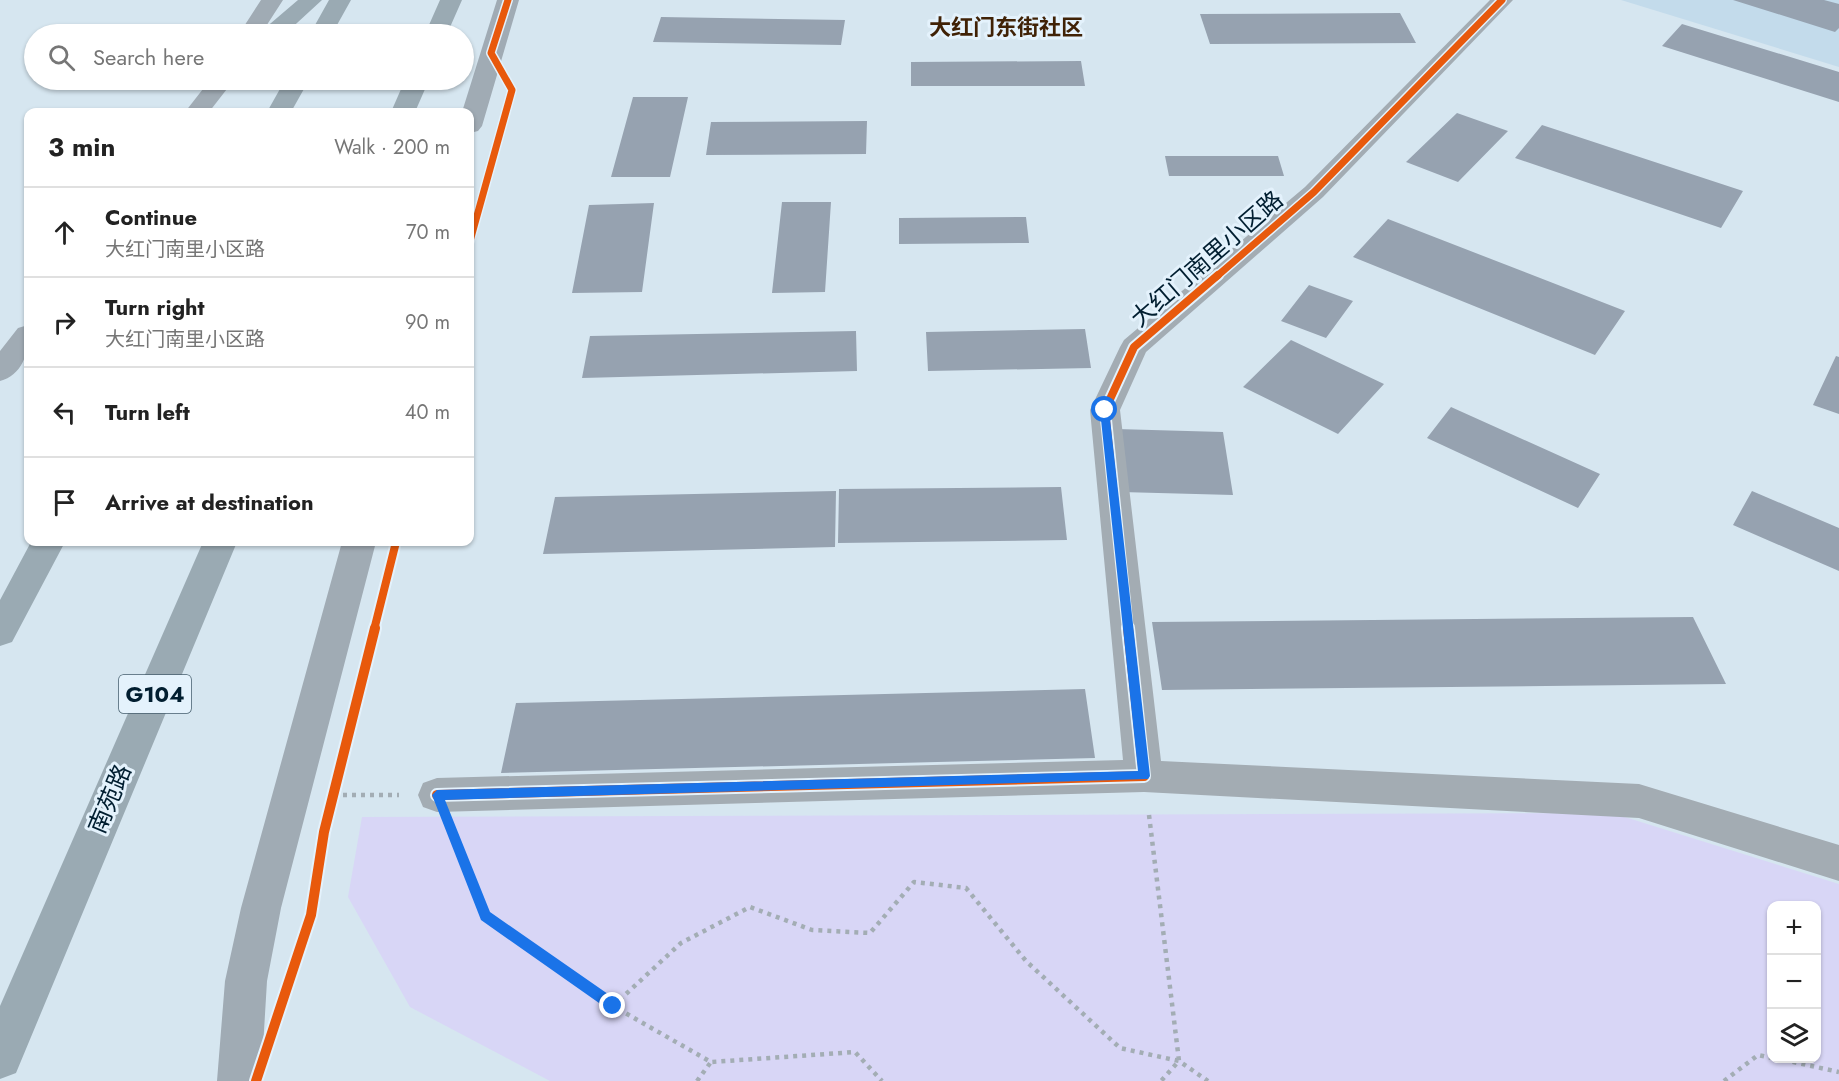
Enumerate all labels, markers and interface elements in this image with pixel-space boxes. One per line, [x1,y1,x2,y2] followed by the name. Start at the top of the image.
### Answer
[929,11,1083,43] district label: 大红门东街社区
[24,24,474,90] search box
[45,41,78,74] icon: search
[93,41,204,73] text: Search here
[48,128,115,166] text: 3 min
[334,133,450,162] text: Walk · 200 m
[1123,182,1291,335] street label: 大红门南里小区路
[105,201,197,233] text: Continue
[48,216,81,249] icon: ahead
[406,218,450,247] text: 70 m
[105,235,265,264] text: 大红门南里小区路
[105,291,205,323] text: Turn right
[48,306,81,339] icon: right
[405,308,450,337] text: 90 m
[105,325,265,354] text: 大红门南里小区路
[48,396,81,429] icon: left
[105,396,190,428] text: Turn left
[1091,396,1117,422] route start
[405,398,450,427] text: 40 m
[48,486,81,519] icon: arrive
[105,486,314,518] text: Arrive at destination
[119,675,191,713] road number: G104
[79,759,140,839] street label: 南苑路
[1767,901,1821,1063] map controls
[1767,901,1821,955] button: +
[1767,955,1821,1009] button: −
[599,992,625,1018] route end
[1767,1009,1821,1063] button: layers

